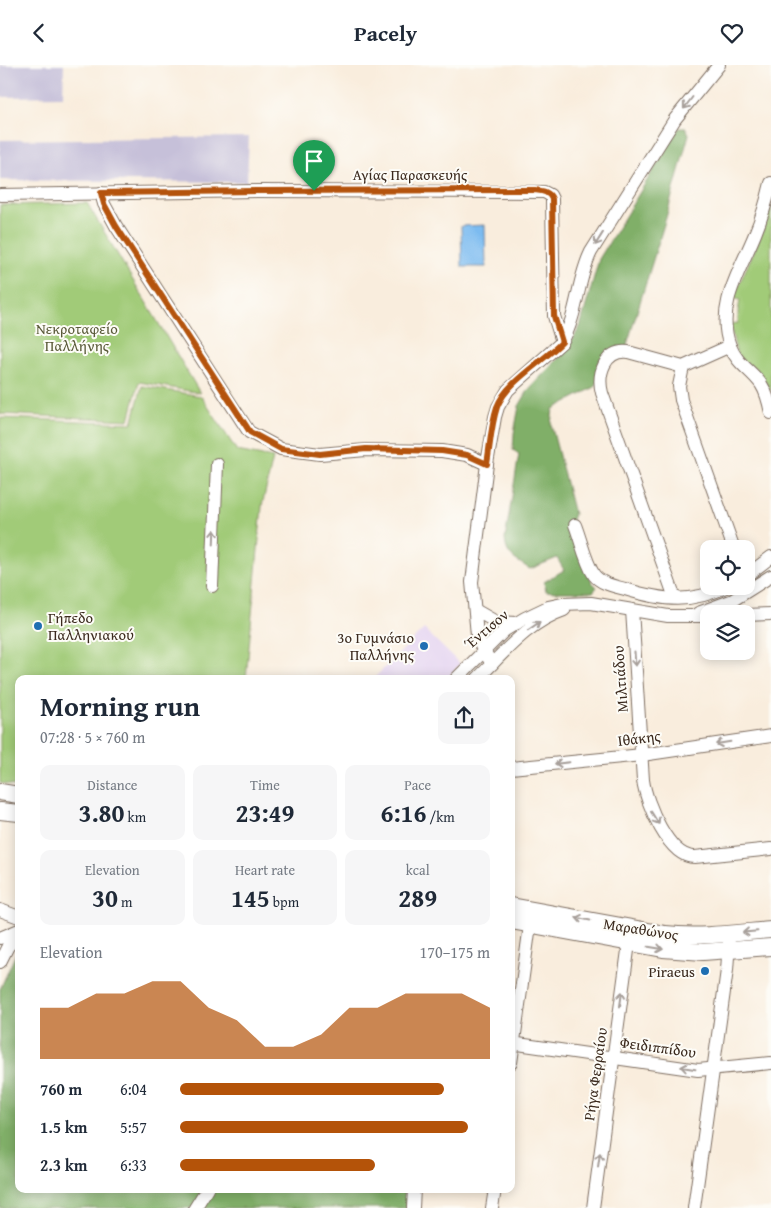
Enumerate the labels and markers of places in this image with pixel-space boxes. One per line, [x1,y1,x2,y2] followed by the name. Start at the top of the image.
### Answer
[293,140,335,191] pin
[48,607,134,645] place label: Γήπεδο Παλληνιακού
[32,620,44,632] marker: Γήπεδο Παλληνιακού
[337,627,415,665] place label: 3ο Γυμνάσιο Παλλήνης
[418,640,430,652] marker: 3ο Γυμνάσιο Παλλήνης
[648,961,695,982] place label: Piraeus
[699,965,711,977] marker: Piraeus

